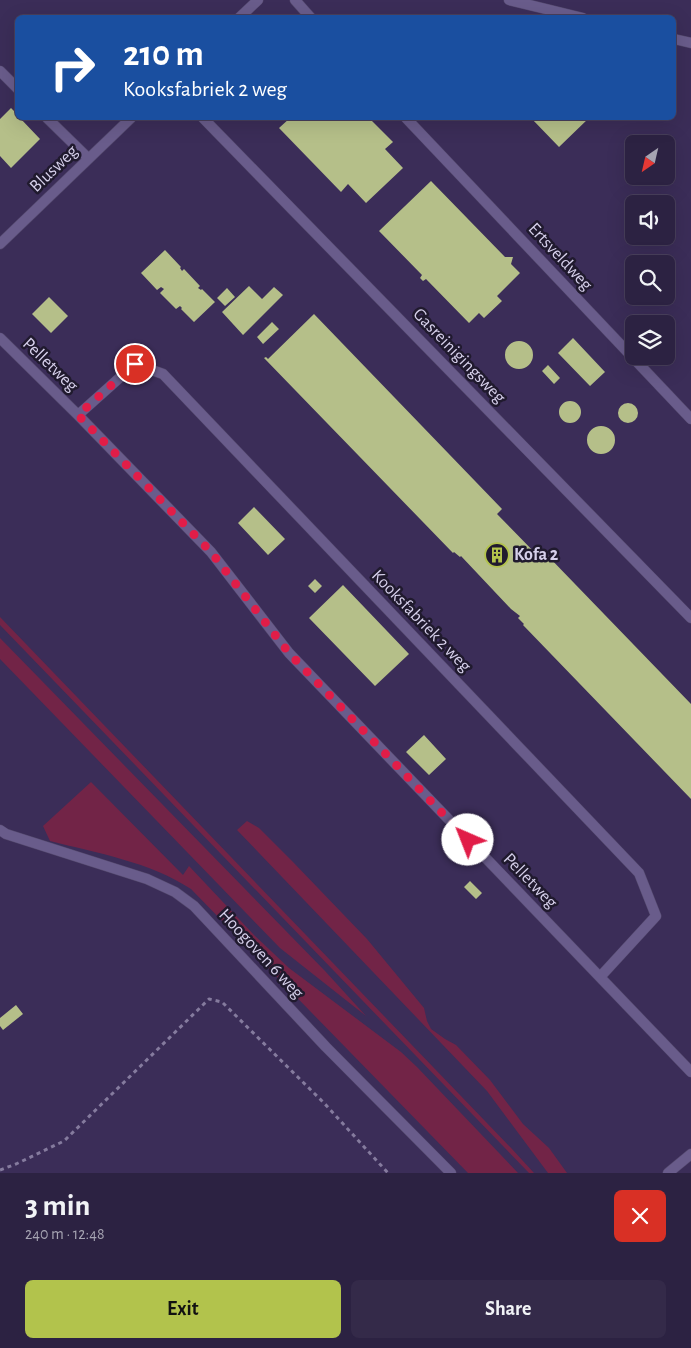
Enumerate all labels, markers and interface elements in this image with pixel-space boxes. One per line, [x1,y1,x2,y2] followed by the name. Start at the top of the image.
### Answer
[40,35,105,100] icon: right
[123,37,204,72] text: 210 m
[123,78,287,100] text: Kooksfabriek 2 weg
[625,135,675,185] north arrow
[625,135,675,365] map controls
[27,142,82,196] street label: Blusweg
[625,195,675,245] button: sound
[524,220,596,294] street label: Ertsveldweg
[625,255,675,305] button: search
[409,305,509,407] street label: Gasreinigingsweg
[625,315,675,365] button: layers
[19,335,81,395] street label: Pelletweg
[114,343,156,385] pin
[121,350,149,378] icon: arrive
[484,542,510,568] building icon: Kofa 2
[514,546,559,564] place label: Kofa 2
[368,566,474,676] street label: Kooksfabriek 2 weg
[441,813,493,865] position arrow
[500,850,560,912] street label: Pelletweg
[215,906,307,1002] street label: Hoogoven 6 weg
[614,1190,666,1242] button: close
[25,1191,90,1221] text: 3 min
[25,1226,105,1242] text: 240 m · 12:48
[25,1280,341,1338] button: Exit
[351,1280,666,1338] button: Share

